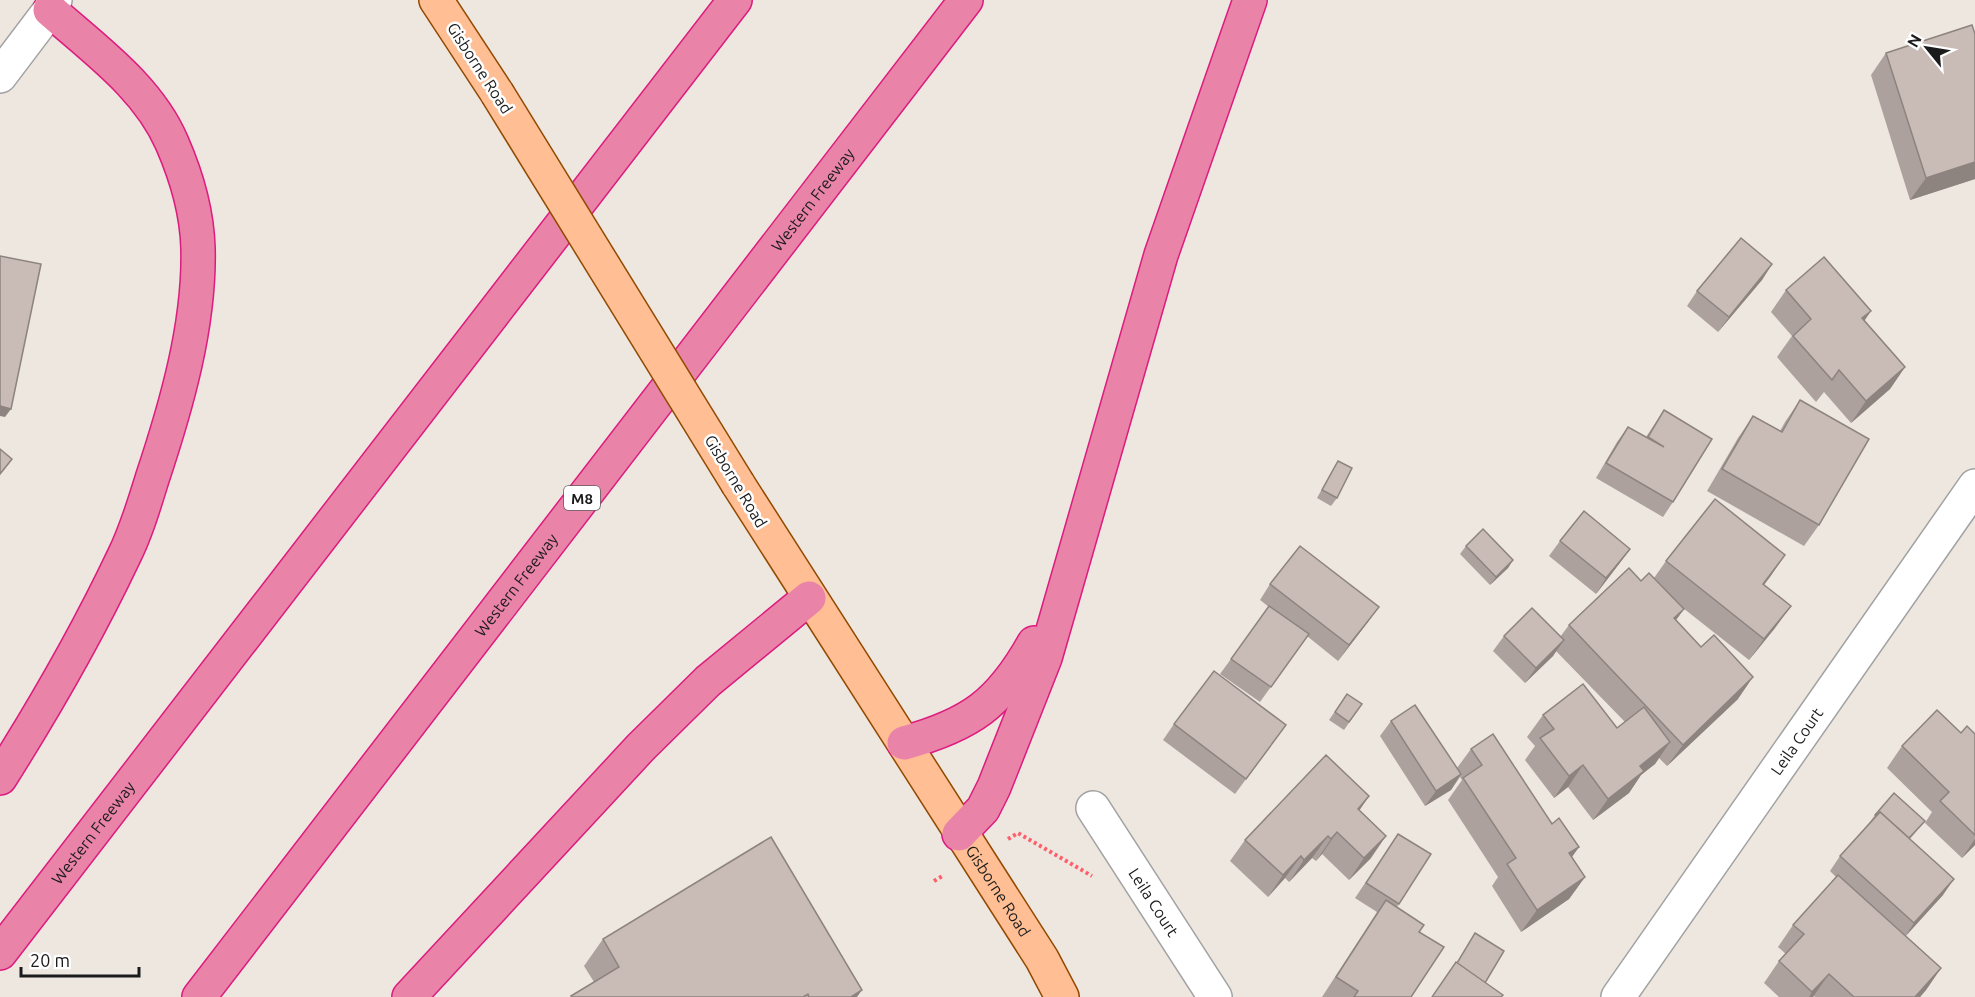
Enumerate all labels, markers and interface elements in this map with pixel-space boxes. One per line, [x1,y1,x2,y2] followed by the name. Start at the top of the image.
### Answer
[1897,18,1957,78] north arrow
[444,19,516,117] street label: Gisborne Road
[1903,31,1925,50] text: N
[767,145,858,255] street label: Western Freeway
[701,431,771,531] street label: Gisborne Road
[564,486,600,510] road number: M8
[471,530,561,640] street label: Western Freeway
[1767,704,1827,778] street label: Leila Court
[48,778,138,887] street label: Western Freeway
[963,842,1034,940] street label: Gisborne Road
[1125,865,1183,940] street label: Leila Court
[21,940,140,978] scale bar
[30,950,70,970] text: 20 m

